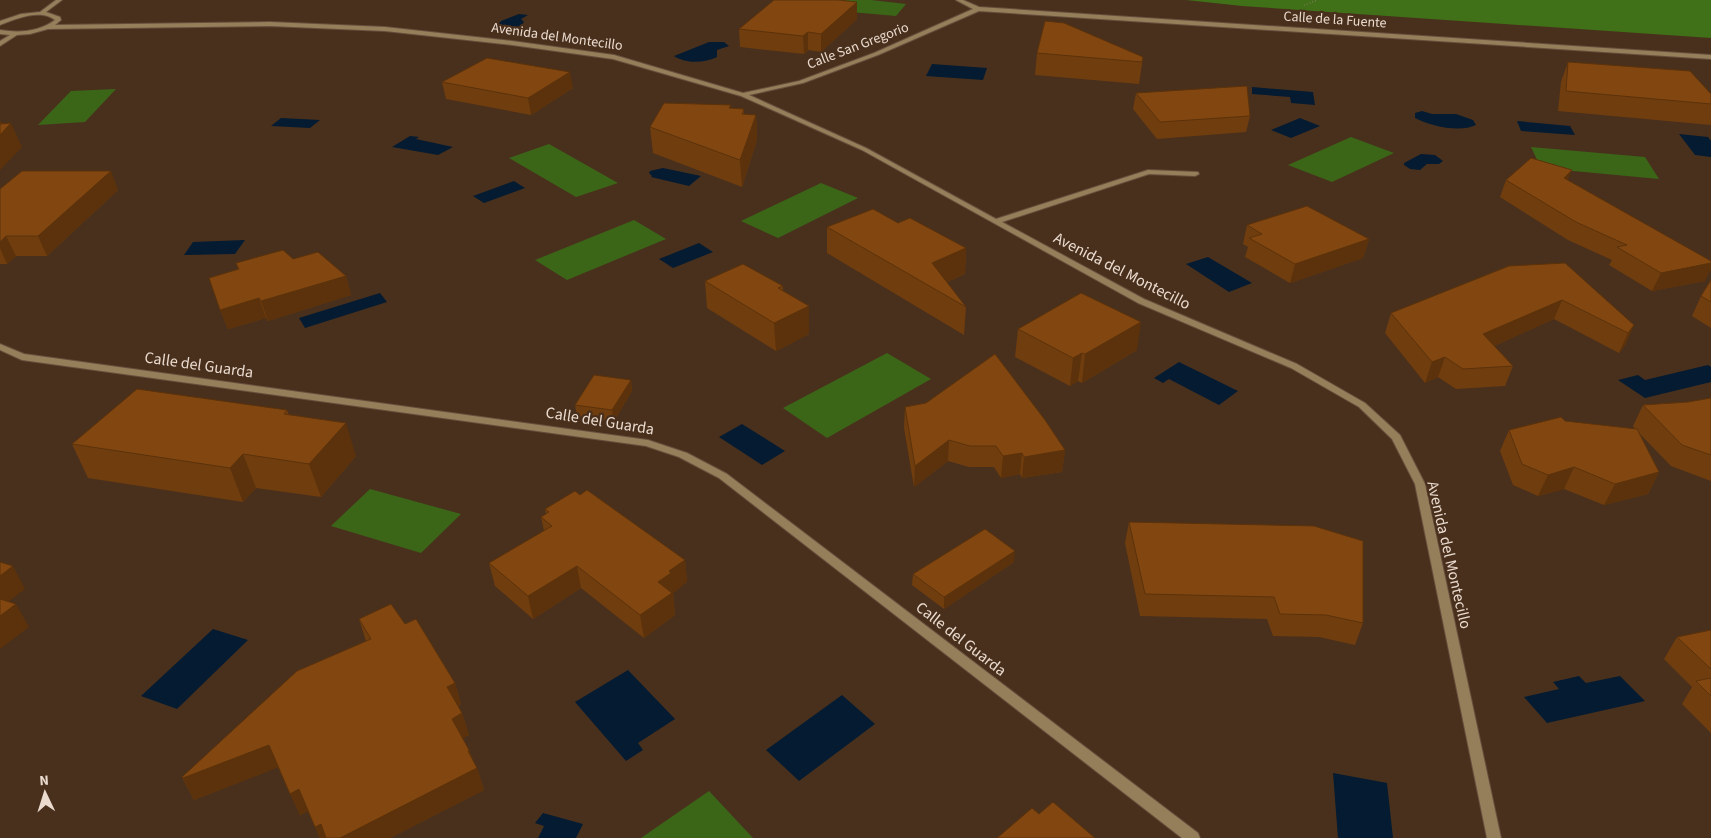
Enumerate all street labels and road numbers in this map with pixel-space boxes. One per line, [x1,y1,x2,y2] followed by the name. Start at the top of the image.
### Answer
[1283,6,1387,34] street label: Calle de la Fuente
[804,17,912,75] street label: Calle San Gregorio
[490,18,624,56] street label: Avenida del Montecillo
[1050,227,1194,315] street label: Avenida del Montecillo
[143,346,255,384] street label: Calle del Guarda
[544,402,656,440] street label: Calle del Guarda
[1421,479,1477,631] street label: Avenida del Montecillo
[911,597,1011,681] street label: Calle del Guarda

